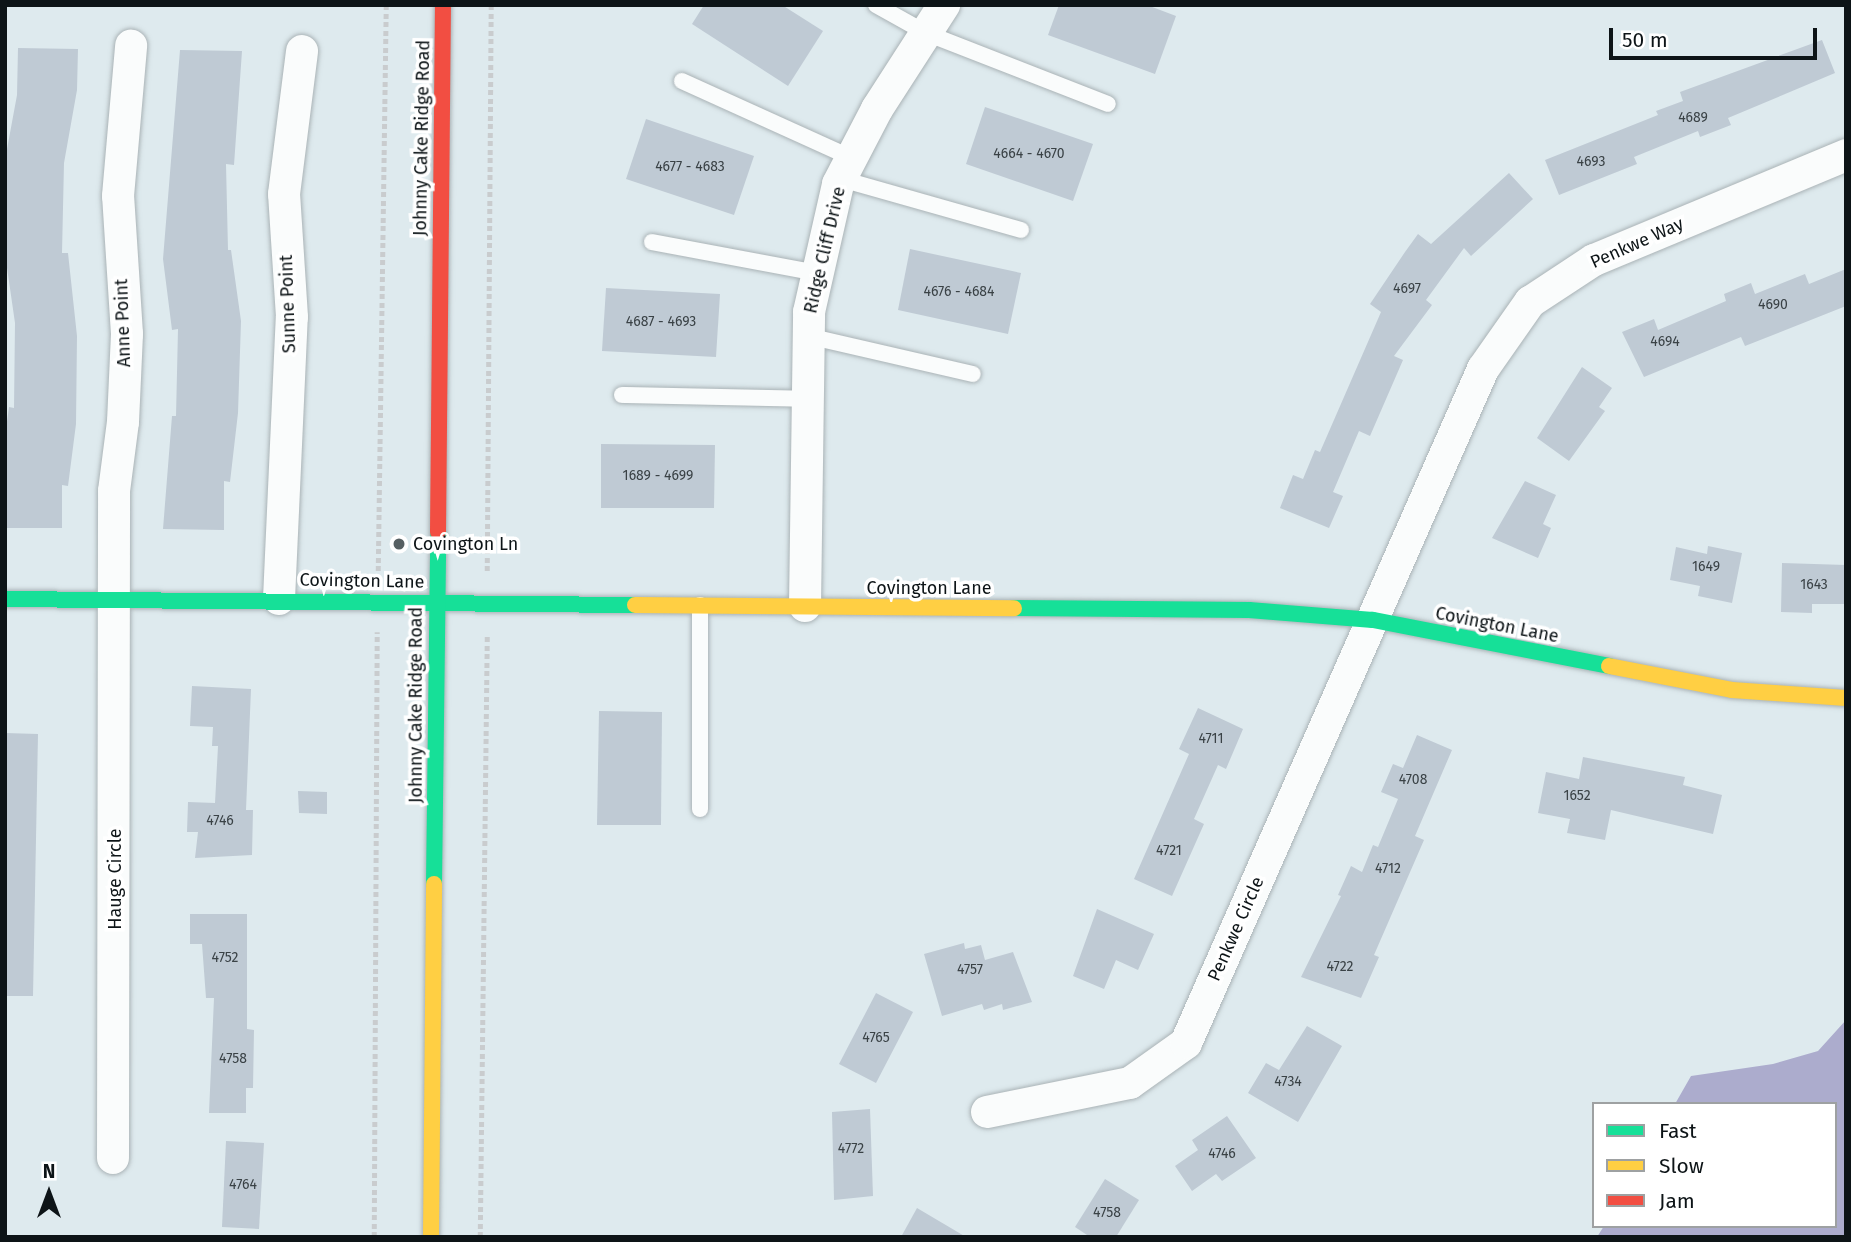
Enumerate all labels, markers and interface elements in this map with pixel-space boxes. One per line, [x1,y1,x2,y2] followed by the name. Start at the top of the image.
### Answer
[1613,14,1821,58] scale bar
[1622,27,1668,53] text: 50 m
[409,40,435,236] street label: Johnny Cake Ridge Road
[1678,110,1708,126] house number: 4689
[993,146,1065,162] house number: 4664 - 4670
[1577,154,1605,170] house number: 4693
[655,159,725,175] house number: 4677 - 4683
[800,184,850,316] street label: Ridge Cliff Drive
[1587,213,1687,273] street label: Penkwe Way
[275,254,301,354] street label: Sunne Point
[111,278,135,368] street label: Anne Point
[1393,281,1421,297] house number: 4697
[923,284,995,300] house number: 4676 - 4684
[1758,297,1788,313] house number: 4690
[626,314,696,330] house number: 4687 - 4693
[1650,334,1680,350] house number: 4694
[623,468,693,484] house number: 1689 - 4699
[413,533,518,555] place label: Covington Ln
[391,536,407,552] marker: Covington Ln
[1692,559,1720,575] house number: 1649
[299,569,425,593] street label: Covington Lane
[867,577,991,599] street label: Covington Lane
[1800,577,1828,593] house number: 1643
[1434,602,1560,648] street label: Covington Lane
[405,607,427,803] street label: Johnny Cake Ridge Road
[1198,731,1224,747] house number: 4711
[1399,772,1427,788] house number: 4708
[1563,788,1591,804] house number: 1652
[206,813,234,829] house number: 4746
[104,828,126,930] street label: Hauge Circle
[1156,843,1182,859] house number: 4721
[1375,861,1401,877] house number: 4712
[1203,873,1269,985] street label: Penkwe Circle
[212,950,238,966] house number: 4752
[1327,959,1353,975] house number: 4722
[957,962,983,978] house number: 4757
[862,1030,890,1046] house number: 4765
[219,1051,247,1067] house number: 4758
[1274,1074,1302,1090] house number: 4734
[1592,1102,1837,1228] legend
[1659,1118,1697,1144] text: Fast
[838,1141,864,1157] house number: 4772
[1208,1146,1236,1162] house number: 4746
[1659,1153,1704,1179] text: Slow
[14,1158,84,1228] north arrow
[43,1160,55,1183] text: N
[229,1177,257,1193] house number: 4764
[1659,1188,1695,1214] text: Jam
[1093,1205,1121,1221] house number: 4758

